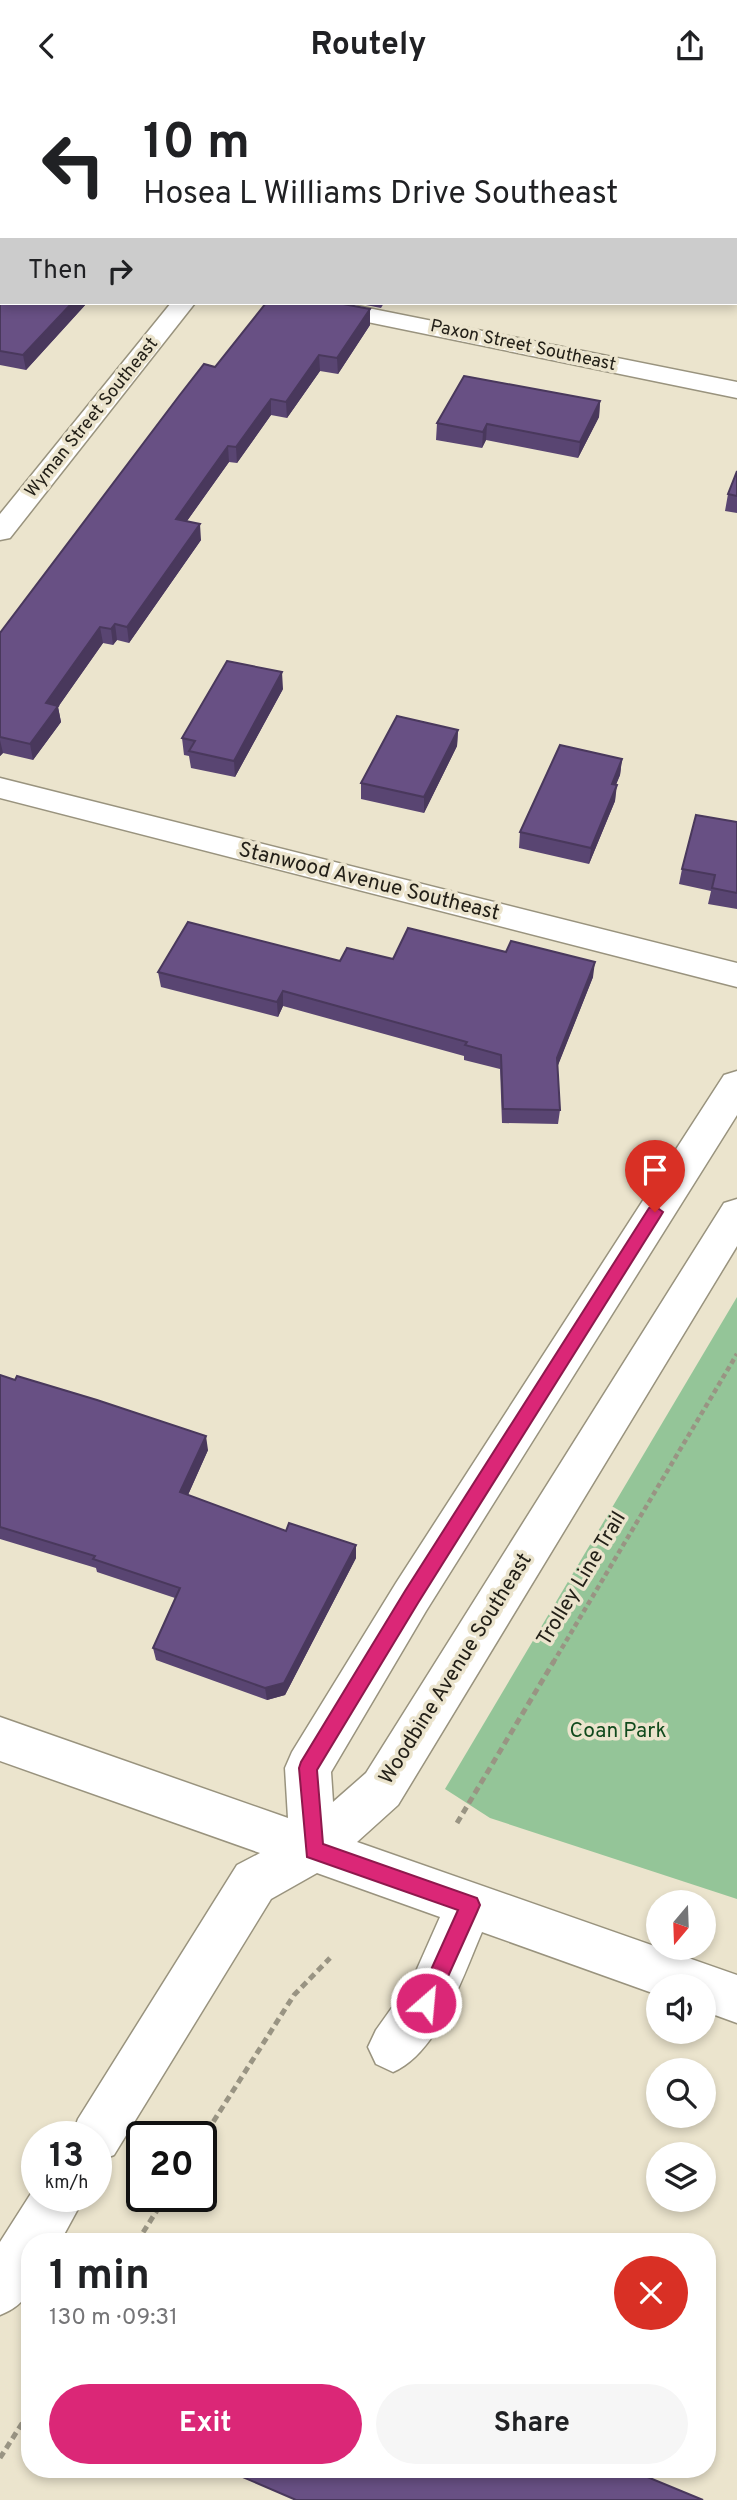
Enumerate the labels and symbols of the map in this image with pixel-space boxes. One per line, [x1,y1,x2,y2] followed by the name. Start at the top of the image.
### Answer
[428,315,618,377] street label: Paxon Street Southeast
[20,333,164,503] street label: Wyman Street Southeast
[236,836,502,928] street label: Stanwood Avenue Southeast
[625,1140,685,1212] pin
[531,1507,633,1651] street label: Trolley Line Trail
[374,1548,538,1790] street label: Woodbine Avenue Southeast
[569,1718,667,1745] park label: Coan Park
[646,1890,716,1960] north arrow
[389,1966,463,2040] position arrow
[126,2121,217,2212] speed limit sign: 20

